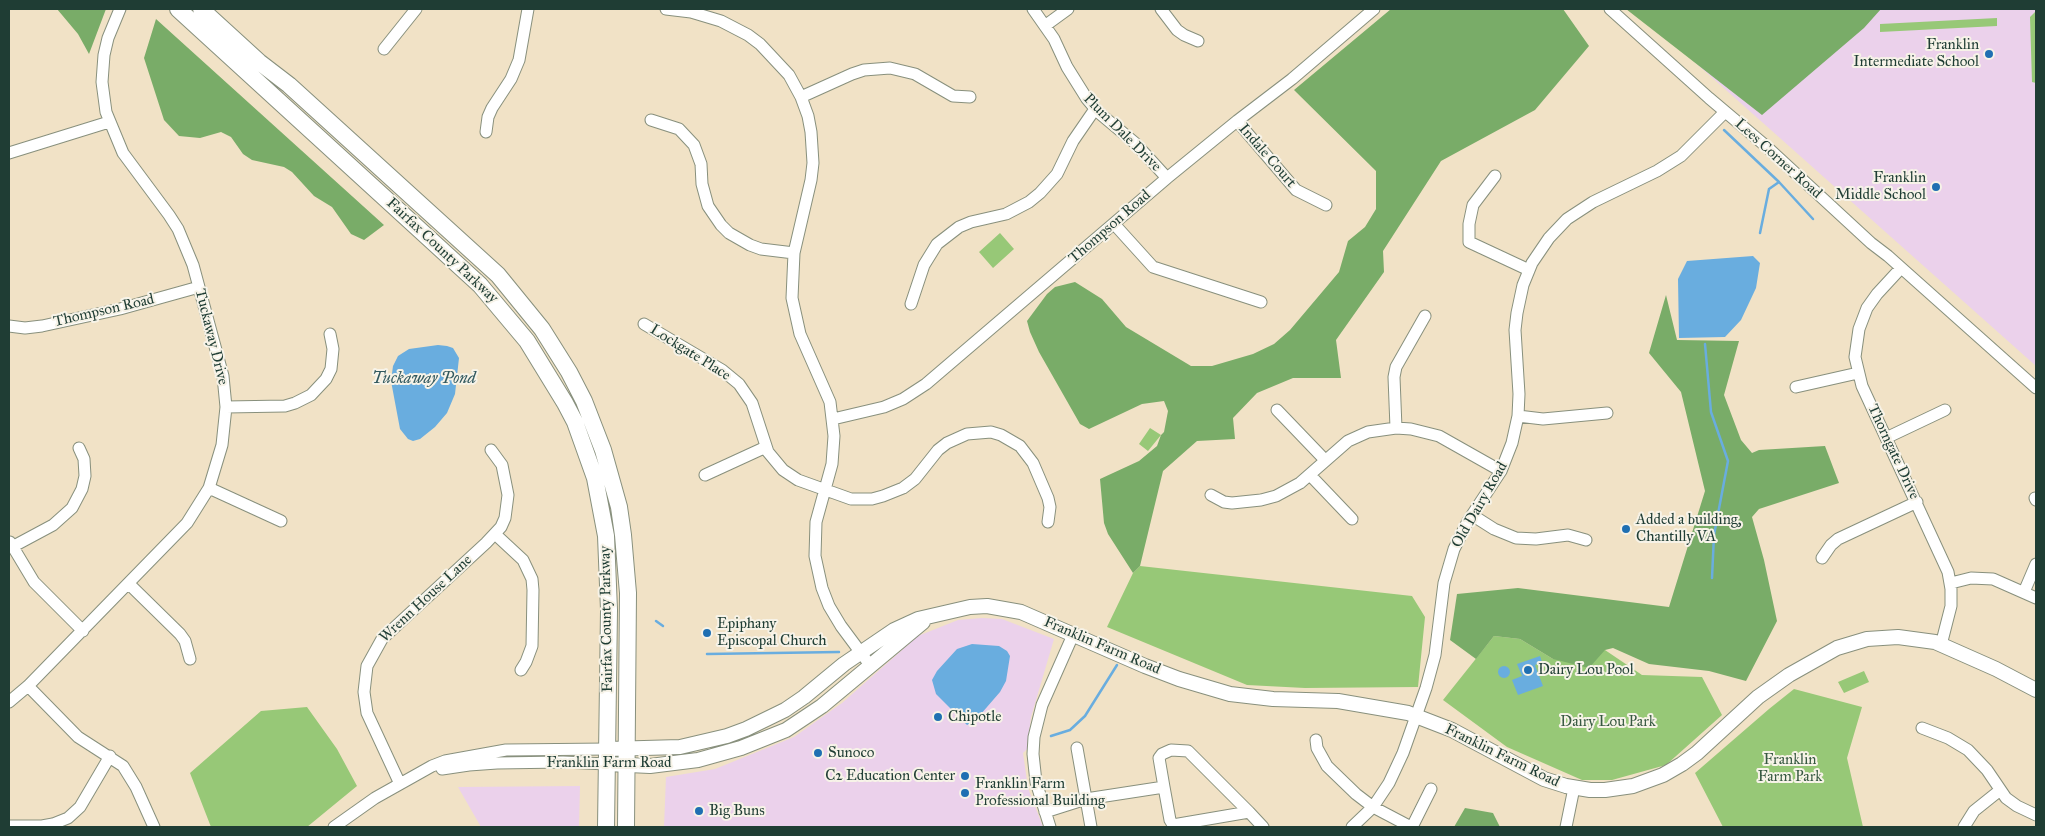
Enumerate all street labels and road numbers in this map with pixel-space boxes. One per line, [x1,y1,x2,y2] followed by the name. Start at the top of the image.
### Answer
[1079,90,1165,176] street label: Plum Dale Drive
[1731,115,1825,203] street label: Lees Corner Road
[1234,120,1300,192] street label: Indale Court
[1065,187,1155,267] street label: Thompson Road
[382,194,502,308] street label: Fairfax County Parkway
[190,287,232,387] street label: Tuckaway Drive
[52,291,156,331] street label: Thompson Road
[646,321,734,385] street label: Lockgate Place
[1863,402,1923,502] street label: Thorngate Drive
[1448,459,1512,551] street label: Old Dairy Road
[597,546,617,692] street label: Fairfax County Parkway
[376,551,476,647] street label: Wrenn House Lane
[1041,613,1163,679] street label: Franklin Farm Road
[1442,720,1562,792] street label: Franklin Farm Road
[546,754,672,772] street label: Franklin Farm Road

